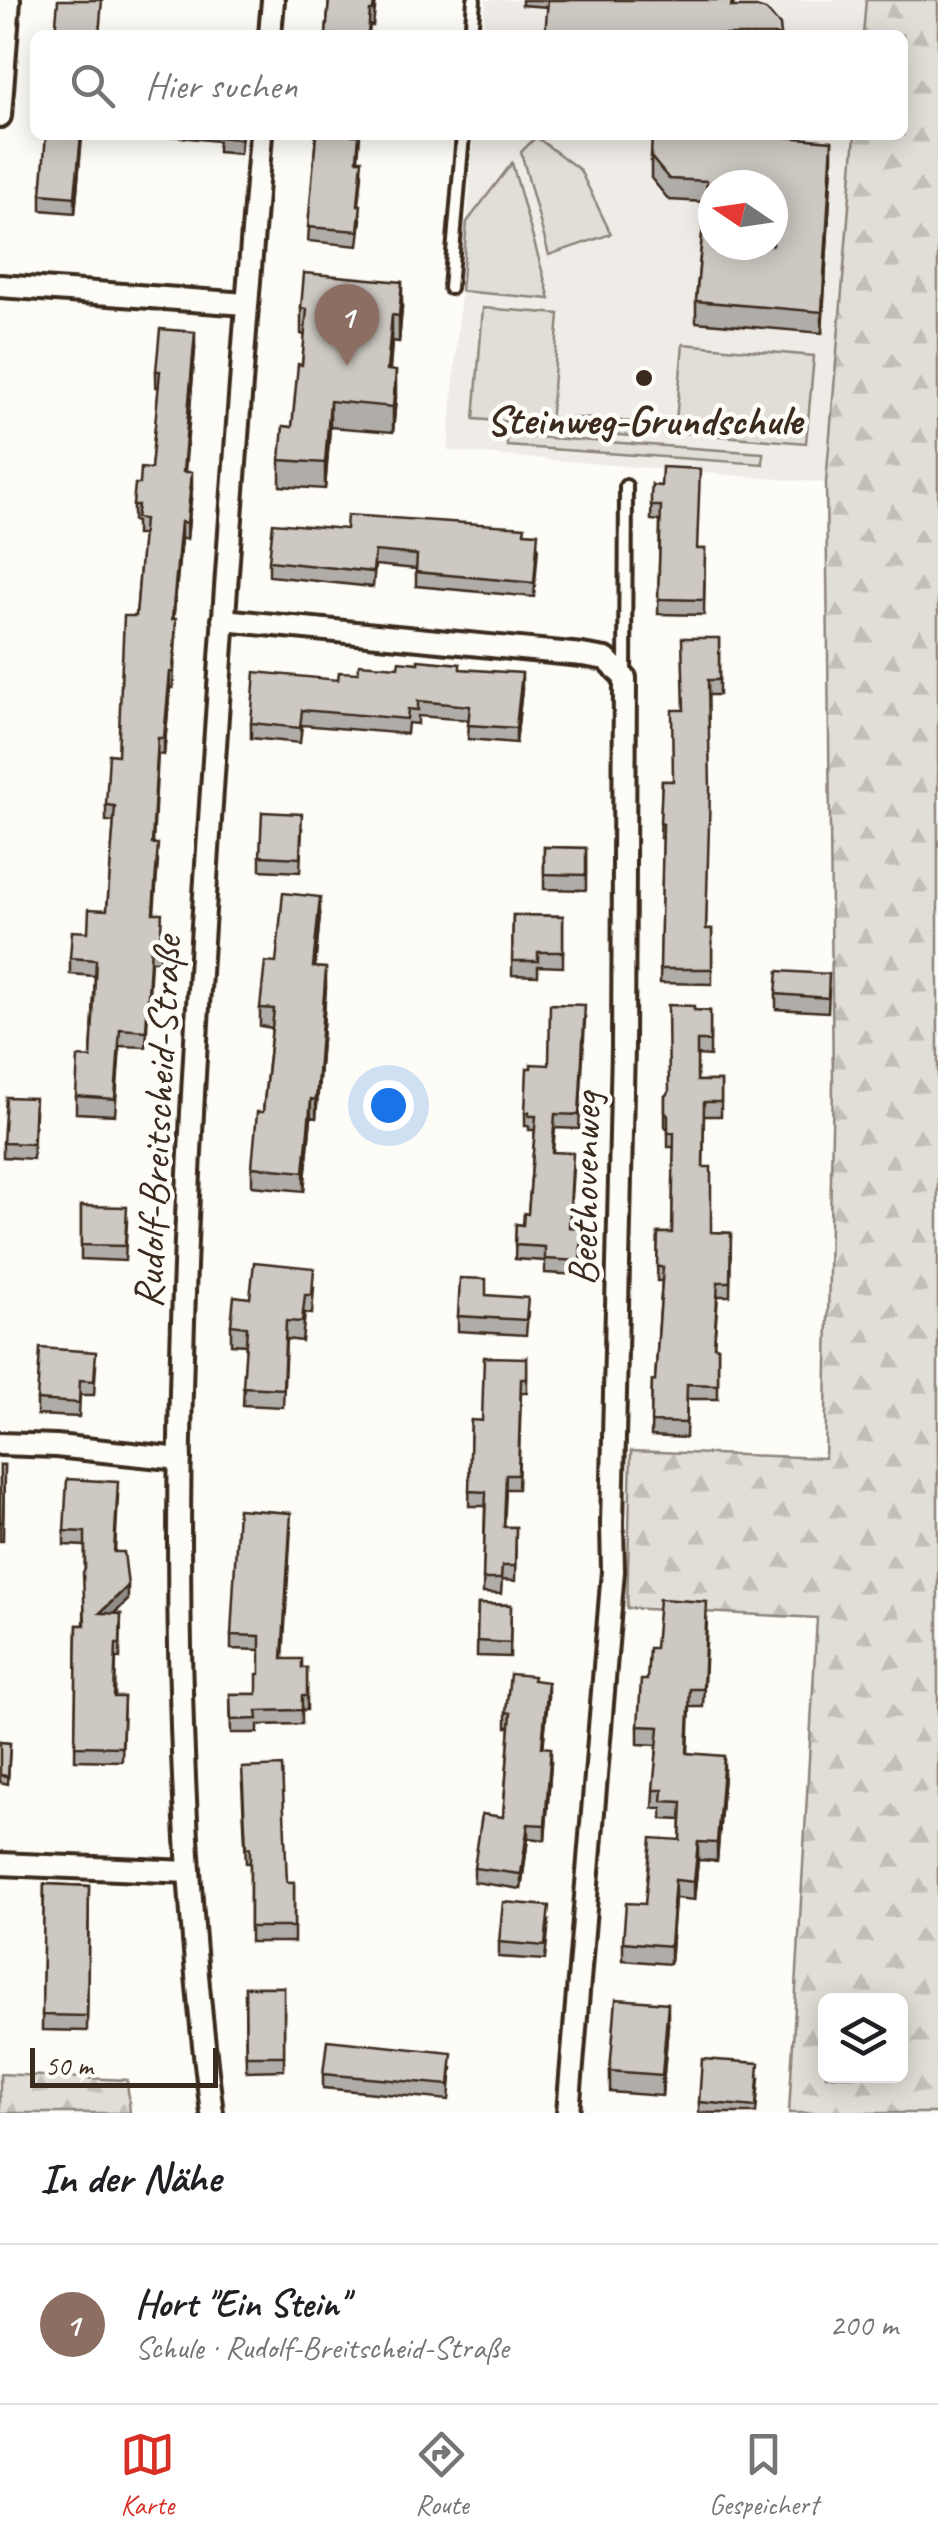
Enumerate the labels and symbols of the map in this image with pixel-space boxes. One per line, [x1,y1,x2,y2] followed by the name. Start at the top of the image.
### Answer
[698,170,788,260] north arrow
[314,284,380,366] pin: 1
[633,367,655,389] marker: Steinweg-Grundschule
[486,394,805,447] place label: Steinweg-Grundschule
[121,931,194,1309] street label: Rudolf-Breitscheid-Straße
[363,1080,414,1131] your location
[556,1090,613,1286] street label: Beethovenweg
[30,2043,218,2088] scale bar

